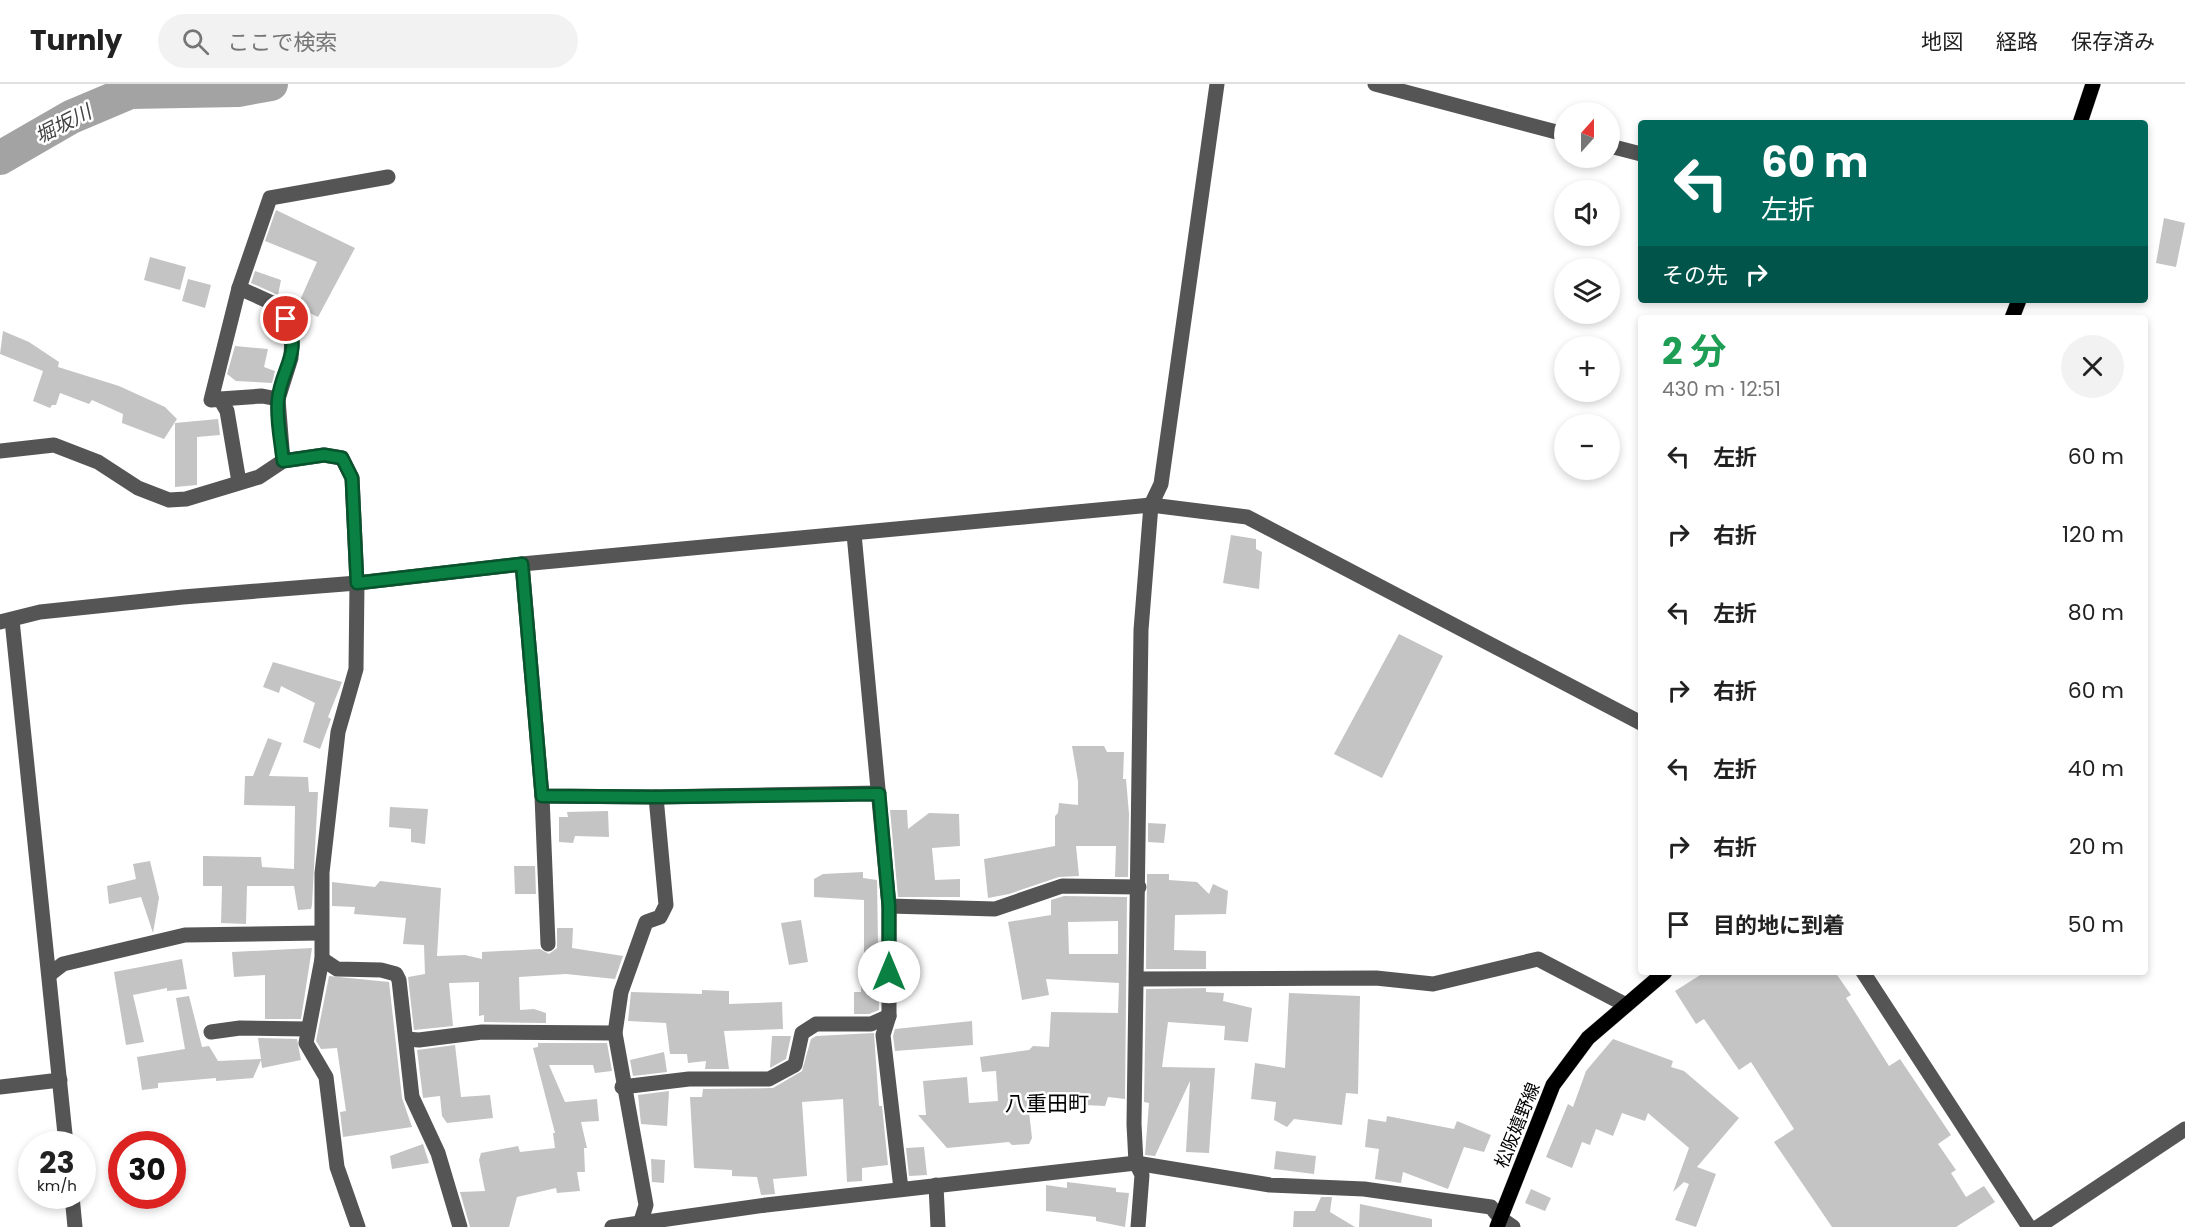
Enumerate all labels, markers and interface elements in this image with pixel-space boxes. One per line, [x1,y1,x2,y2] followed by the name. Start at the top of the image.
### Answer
[158,14,578,68] search box
[30,21,122,60] text: Turnly
[179,25,212,58] icon: search
[227,27,337,58] text: ここで検索
[1921,27,1963,56] text: 地図
[1996,27,2038,56] text: 経路
[2071,27,2155,56] text: 保存済み
[30,97,98,150] water label: 堀坂川
[1554,102,1620,168] north arrow
[1554,102,1620,480] map controls
[1761,133,1869,192] text: 60 m
[1662,144,1740,222] icon: left
[1554,180,1620,246] button: sound
[1761,191,1815,228] text: 左折
[1554,258,1620,324] button: layers
[1740,258,1773,291] icon: right
[1662,260,1728,291] text: その先
[260,293,311,344] pin
[269,302,302,335] icon: arrive
[1662,326,1726,377] text: 2 分
[2061,335,2124,398] button: close
[1554,336,1620,402] button: +
[1662,375,1781,403] text: 430 m · 12:51
[1554,414,1620,480] button: −
[1662,440,1695,473] icon: left
[2068,441,2124,472] text: 60 m
[1713,442,1757,473] text: 左折
[1662,518,1695,551] icon: right
[2062,519,2124,550] text: 120 m
[1713,520,1757,551] text: 右折
[1662,596,1695,629] icon: left
[2068,597,2124,628] text: 80 m
[1713,598,1757,629] text: 左折
[1662,674,1695,707] icon: right
[2068,675,2124,706] text: 60 m
[1713,676,1757,707] text: 右折
[1662,752,1695,785] icon: left
[2068,753,2124,784] text: 40 m
[1713,754,1757,785] text: 左折
[1662,830,1695,863] icon: right
[2069,831,2124,862] text: 20 m
[1713,832,1757,863] text: 右折
[1662,908,1695,941] icon: arrive
[2068,909,2124,940] text: 50 m
[1713,910,1845,941] text: 目的地に到着
[857,940,921,1004] position arrow
[1489,1079,1545,1171] street label: 松阪嬉野線
[1005,1089,1089,1118] district label: 八重田町
[108,1131,186,1209] speed limit sign: 30
[39,1141,75,1184] text: 23
[37,1175,77,1196] text: km/h

